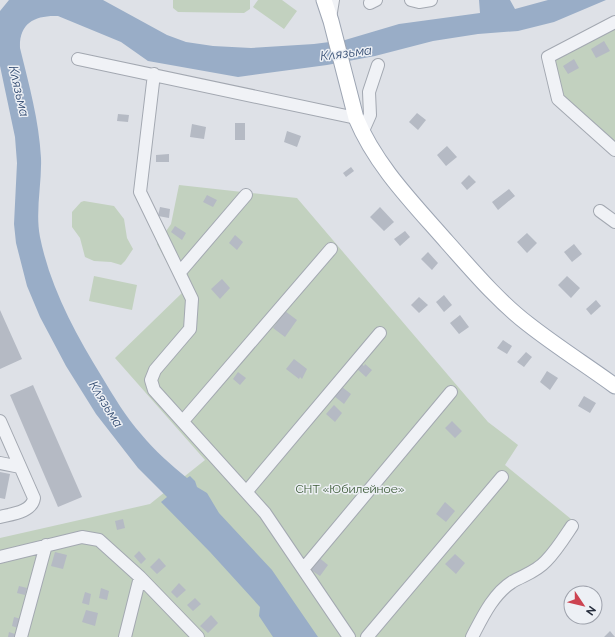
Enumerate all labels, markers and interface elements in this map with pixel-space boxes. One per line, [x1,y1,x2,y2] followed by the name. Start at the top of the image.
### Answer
[319,42,373,64] water label: Клязьма
[6,64,32,118] water label: Клязьма
[86,378,126,430] water label: Клязьма
[295,482,405,496] park label: СНТ «Юбилейное»
[563,585,603,625] north arrow
[583,603,599,618] text: N

